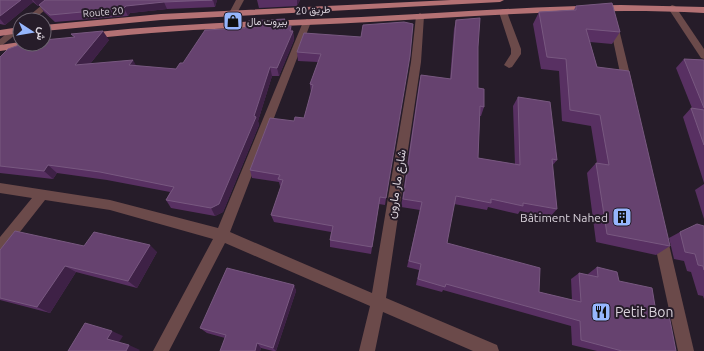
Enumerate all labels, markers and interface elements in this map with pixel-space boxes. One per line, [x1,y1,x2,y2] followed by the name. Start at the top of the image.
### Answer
[295,4,331,17] street label: طريق 20
[82,5,124,19] street label: Route 20
[222,10,244,32] shop icon: بیروت مال
[12,12,52,52] north arrow
[247,16,288,28] place label: بیروت مال
[34,26,49,42] text: ش
[384,148,411,220] street label: شارع مار مارون
[611,206,633,228] building icon: Bâtiment Nahed
[520,211,608,224] place label: Bâtiment Nahed
[590,301,612,323] restaurant icon: Petit Bon
[615,304,674,320] place label: Petit Bon

